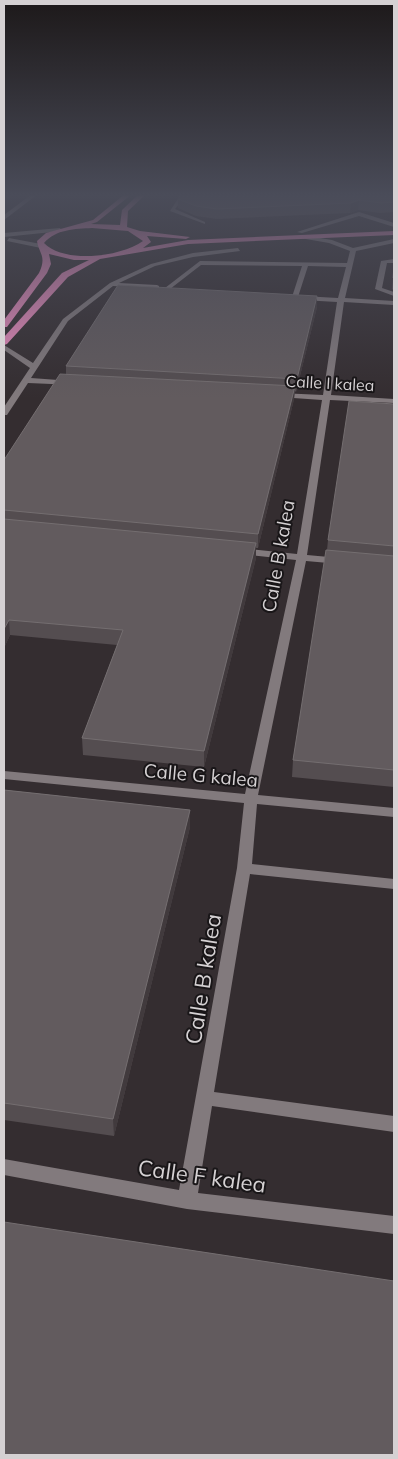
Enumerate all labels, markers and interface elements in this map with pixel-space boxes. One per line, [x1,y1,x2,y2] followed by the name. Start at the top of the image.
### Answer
[285,371,375,395] street label: Calle I kalea
[256,498,300,614] street label: Calle B kalea
[143,758,259,792] street label: Calle G kalea
[179,912,227,1046] street label: Calle B kalea
[136,1153,268,1199] street label: Calle F kalea

